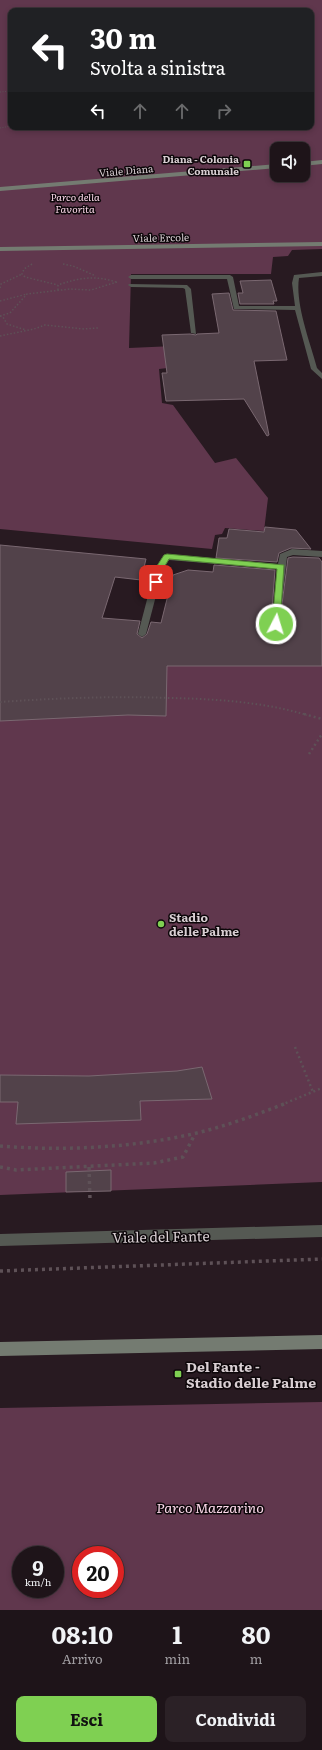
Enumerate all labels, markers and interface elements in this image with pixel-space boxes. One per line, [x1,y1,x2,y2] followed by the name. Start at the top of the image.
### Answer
[90,16,156,58] text: 30 m
[24,24,76,76] icon: left
[90,54,226,81] text: Svolta a sinistra
[87,100,109,122] icon: left
[129,100,151,122] icon: ahead
[171,100,193,122] icon: ahead
[213,100,235,122] icon: right
[270,142,310,182] map controls
[270,142,310,182] button: sound
[163,151,239,178] place label: Diana - Colonia Comunale
[242,159,252,169] marker: Diana - Colonia Comunale
[98,160,154,180] street label: Viale Diana
[50,189,100,216] park label: Parco della Favorita
[133,229,189,245] street label: Viale Ercole
[139,565,173,599] pin
[145,571,167,593] icon: arrive
[255,603,297,645] position arrow
[169,908,239,940] place label: Stadio delle Palme
[156,919,166,929] marker: Stadio delle Palme
[112,1225,210,1247] street label: Viale del Fante
[186,1356,316,1392] place label: Del Fante - Stadio delle Palme
[173,1369,183,1379] marker: Del Fante - Stadio delle Palme
[156,1497,264,1517] park label: Parco Mazzarino
[72,1546,124,1598] speed limit sign: 20
[32,1552,44,1582] text: 9
[25,1574,51,1589] text: km/h
[51,1616,113,1651] text: 08:10
[172,1616,182,1651] text: 1
[242,1616,270,1651] text: 80
[62,1649,103,1668] text: Arrivo
[165,1649,190,1668] text: min
[250,1649,262,1668] text: m
[16,1696,157,1742] button: Esci
[165,1696,306,1742] button: Condividi

